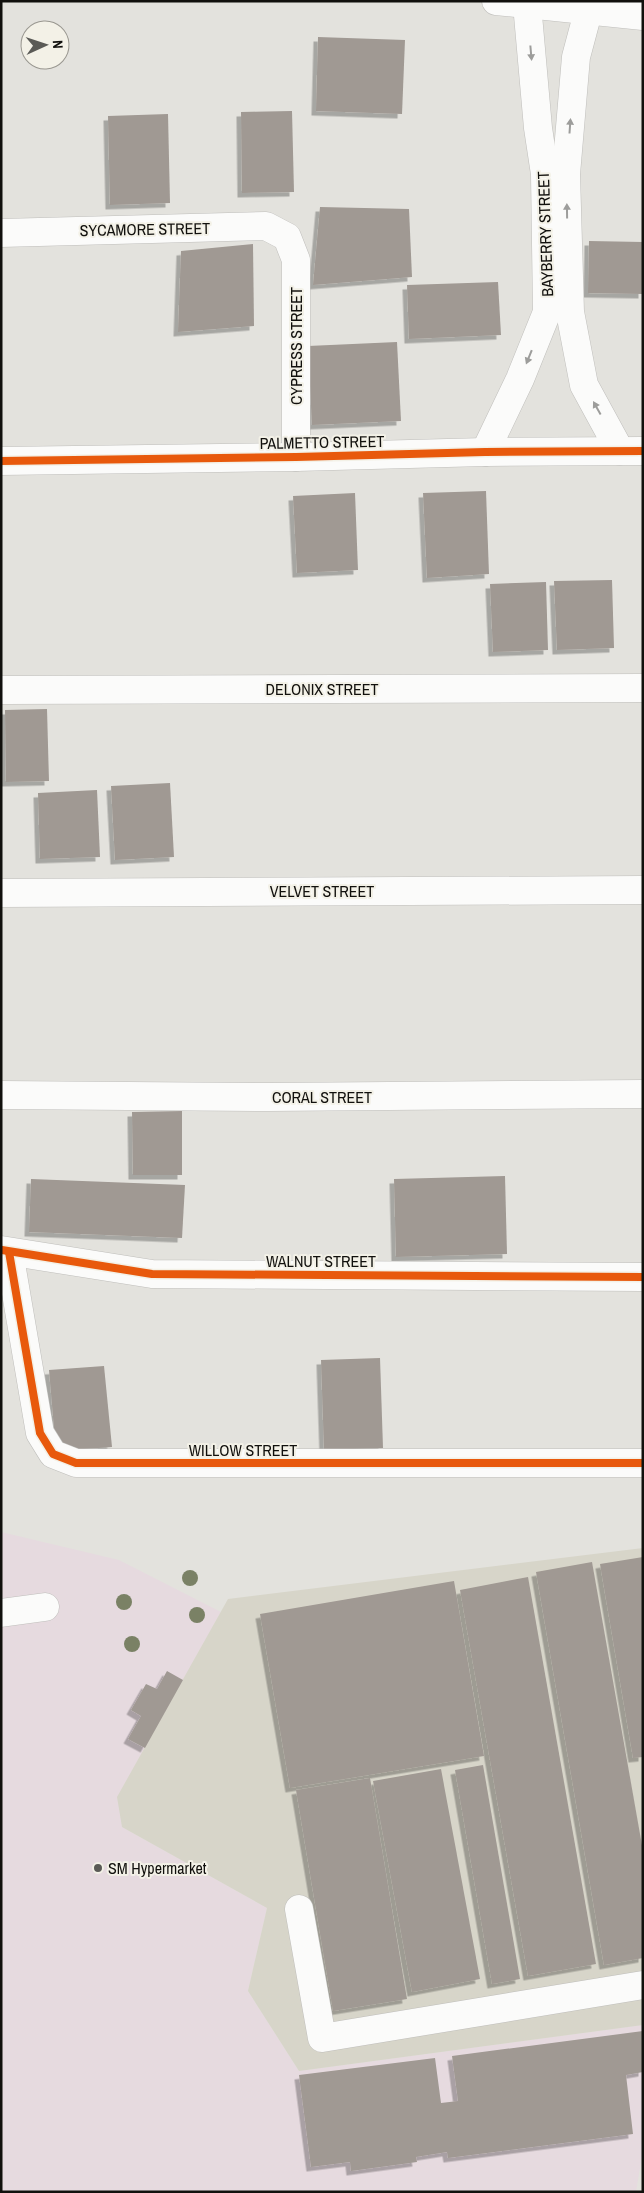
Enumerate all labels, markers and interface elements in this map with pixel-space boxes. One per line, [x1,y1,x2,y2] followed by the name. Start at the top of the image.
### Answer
[20,20,70,70] north arrow
[49,40,67,49] text: N
[528,45,536,61] one-way arrow
[566,118,574,134] one-way arrow
[532,171,558,297] street label: BAYBERRY STREET
[563,203,571,219] one-way arrow
[80,217,210,241] street label: SYCAMORE STREET
[285,287,307,405] street label: CYPRESS STREET
[524,350,532,364] one-way arrow
[592,402,601,415] one-way arrow
[259,430,385,454] street label: PALMETTO STREET
[265,678,379,700] street label: DELONIX STREET
[270,880,374,902] street label: VELVET STREET
[272,1086,372,1108] street label: CORAL STREET
[266,1250,376,1272] street label: WALNUT STREET
[189,1439,297,1461] street label: WILLOW STREET
[108,1857,207,1879] place label: SM Hypermarket
[92,1862,104,1874] marker: SM Hypermarket

